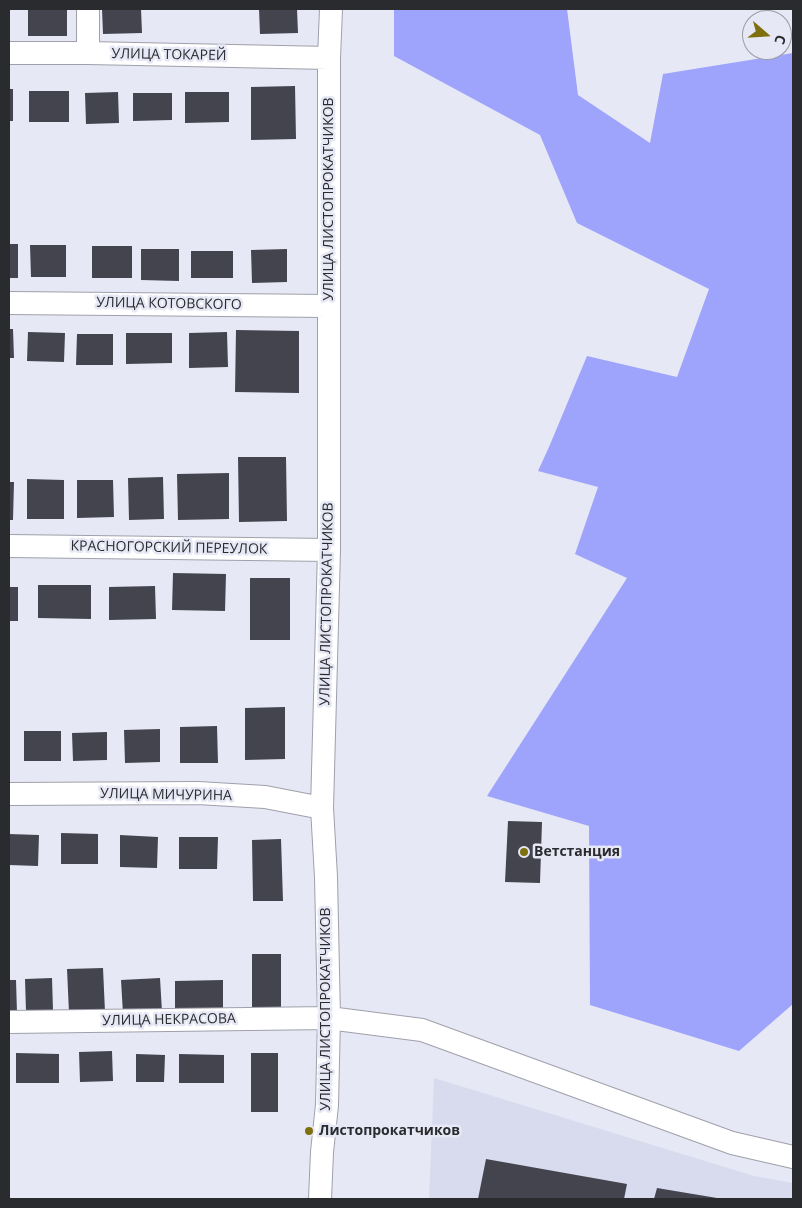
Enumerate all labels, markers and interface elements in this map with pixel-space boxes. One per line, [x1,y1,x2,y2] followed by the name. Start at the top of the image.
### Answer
[742,10,792,60] north arrow
[770,32,791,47] text: С
[111,46,227,64] street label: УЛИЦА ТОКАРЕЙ
[321,97,337,301] street label: УЛИЦА ЛИСТОПРОКАТЧИКОВ
[96,294,242,314] street label: УЛИЦА КОТОВСКОГО
[317,502,337,706] street label: УЛИЦА ЛИСТОПРОКАТЧИКОВ
[70,538,268,558] street label: КРАСНОГОРСКИЙ ПЕРЕУЛОК
[100,785,232,805] street label: УЛИЦА МИЧУРИНА
[534,844,620,860] place label: Ветстанция
[518,846,530,858] marker: Ветстанция
[318,907,334,1111] street label: УЛИЦА ЛИСТОПРОКАТЧИКОВ
[102,1010,236,1030] street label: УЛИЦА НЕКРАСОВА
[319,1123,460,1139] place label: Листопрокатчиков
[303,1125,315,1137] marker: Листопрокатчиков

